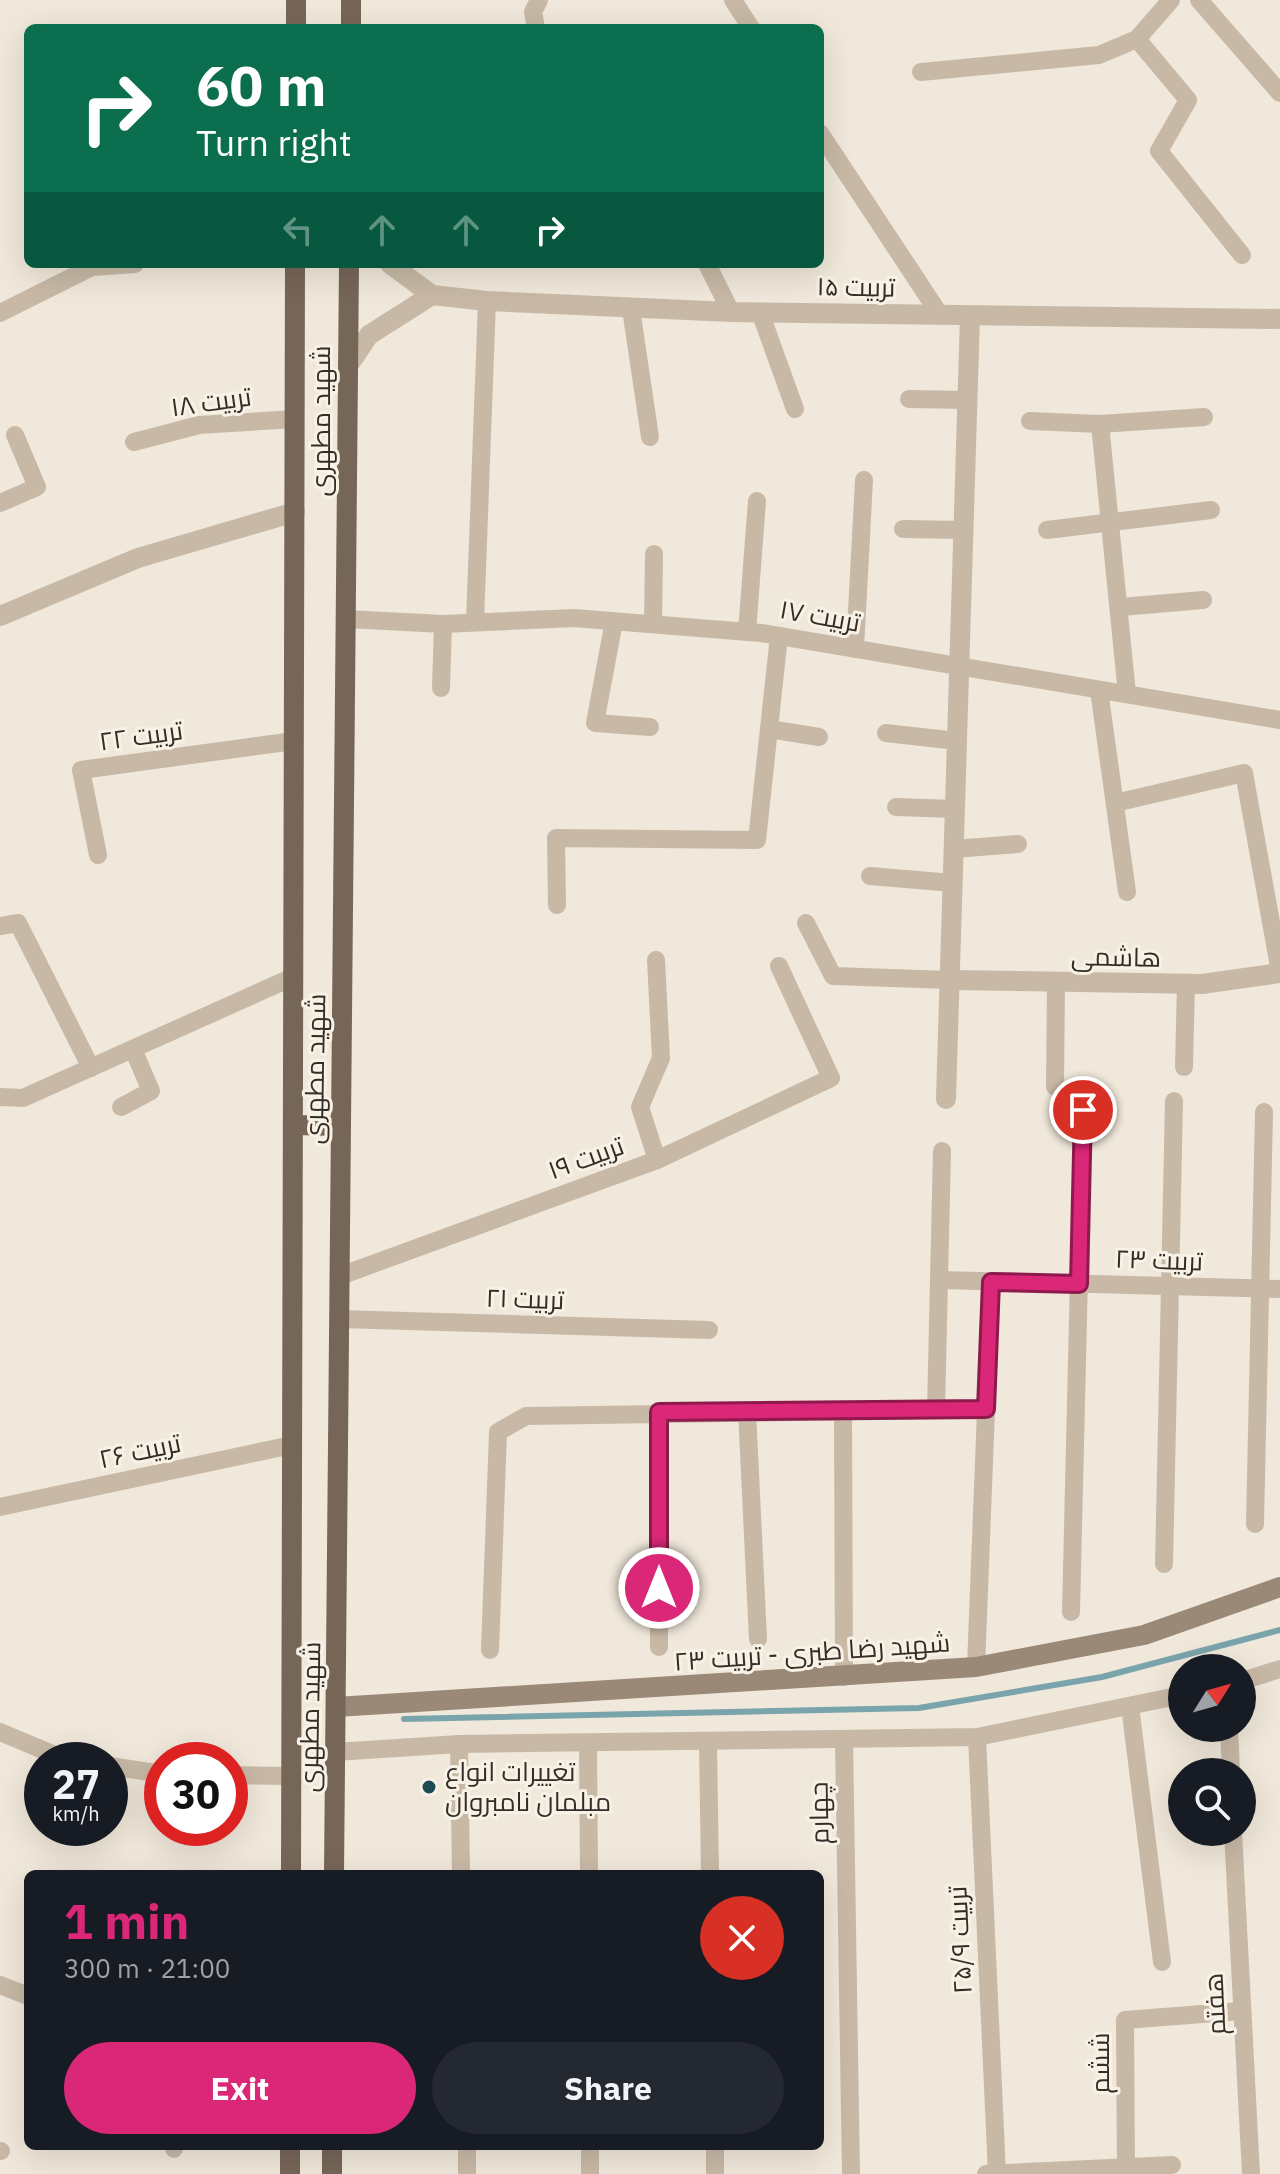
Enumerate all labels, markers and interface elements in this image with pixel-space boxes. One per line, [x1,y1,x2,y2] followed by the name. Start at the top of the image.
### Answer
[196,49,326,121] text: 60 m
[64,56,168,160] icon: right
[196,119,352,166] text: Turn right
[276,208,320,252] icon: left
[360,208,404,252] icon: ahead
[444,208,488,252] icon: ahead
[528,208,572,252] icon: right
[816,268,896,304] street label: تربیت ۱۵
[303,346,337,496] street label: شهید مطهری
[168,379,253,423] street label: تربیت ۱۸
[777,591,863,639] street label: تربیت ۱۷
[97,712,185,758] street label: تربیت ۲۲
[1071,938,1162,974] street label: هاشمی
[296,993,332,1145] street label: شهید مطهری
[1049,1076,1117,1144] pin
[1061,1088,1105,1132] icon: arrive
[543,1128,628,1186] street label: تربیت ۱۹
[1114,1240,1204,1278] street label: تربیت ۲۳
[485,1280,565,1316] street label: تربیت ۲۱
[96,1425,184,1475] street label: تربیت ۲۶
[617,1546,701,1630] position arrow
[673,1624,951,1678] street label: شهید رضا طبری - تربیت ۲۳
[291,1641,327,1793] street label: شهید مطهری
[1168,1654,1256,1742] north arrow
[1168,1654,1256,1846] map controls
[144,1742,248,1846] speed limit sign: 30
[445,1754,611,1818] place label: تغییرات انواع مبلمان نامبروان
[52,1758,100,1810] text: 27
[1168,1758,1256,1846] button: search
[420,1778,438,1796] marker: تغییرات انواع مبلمان نامبروان
[800,1782,838,1844] street label: چهارم
[52,1800,100,1827] text: km/h
[939,1885,979,1995] street label: تربیت ۲۵/۹
[64,1890,189,1952] text: 1 min
[700,1896,784,1980] button: close
[64,1951,230,1985] text: 300 m · 21:00
[1195,1972,1235,2036] street label: هفتم
[1082,2033,1118,2094] street label: ششم
[64,2042,416,2134] button: Exit
[432,2042,784,2134] button: Share

